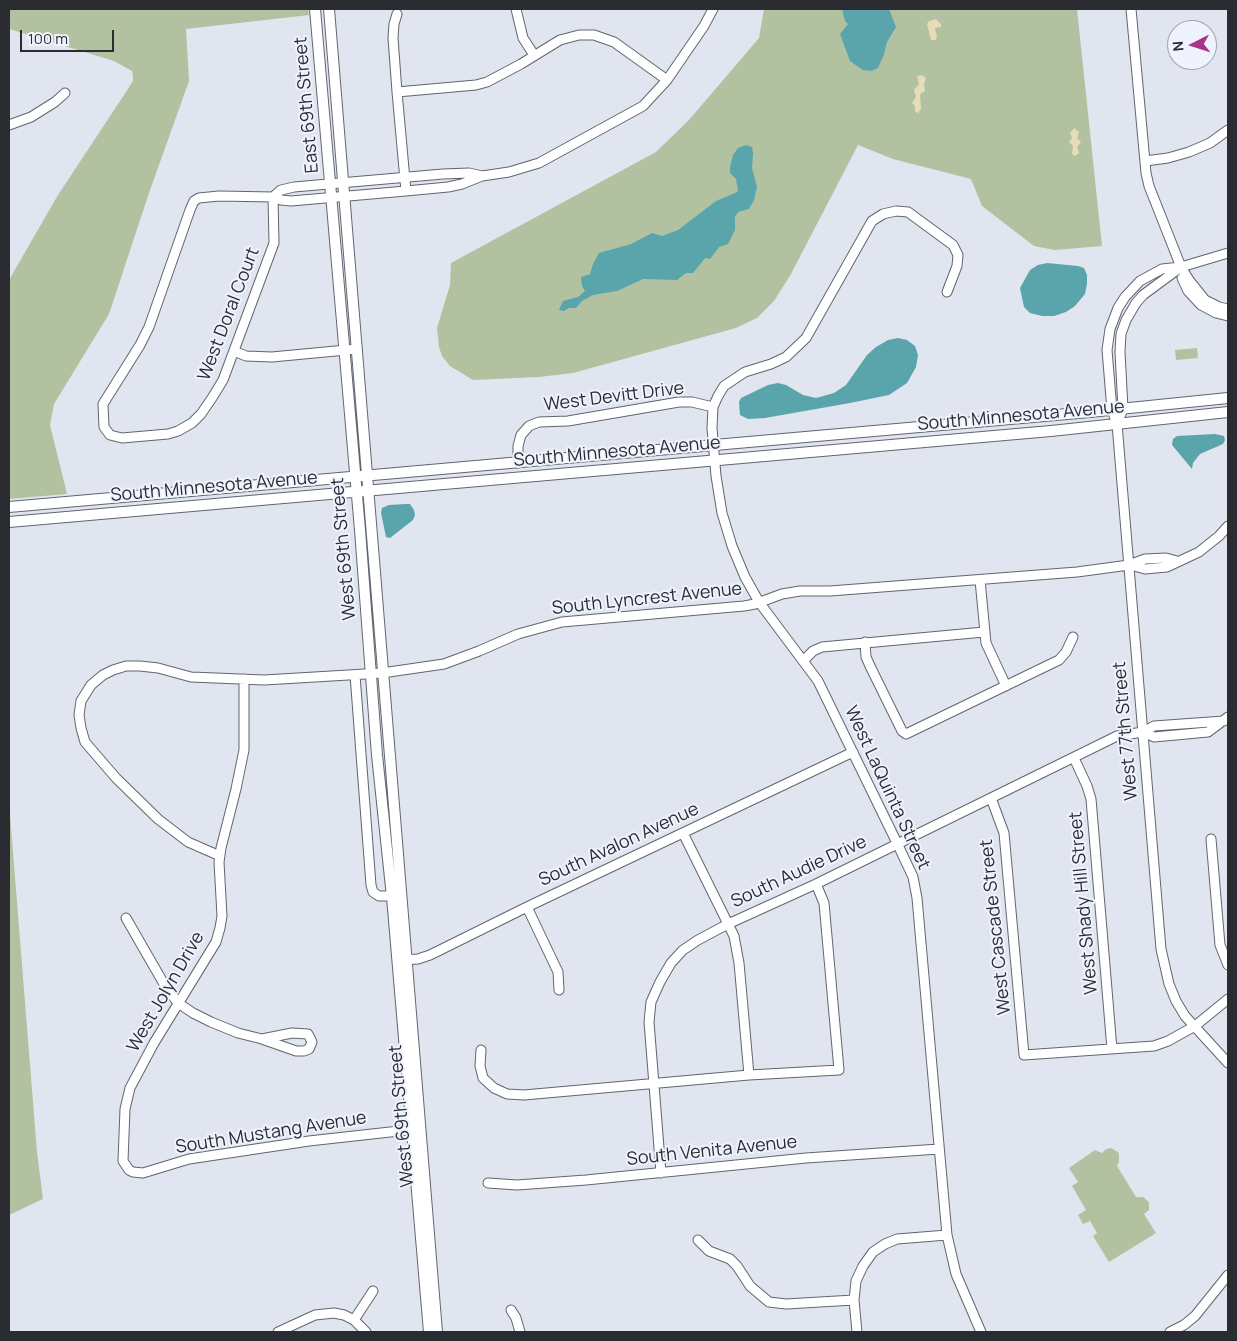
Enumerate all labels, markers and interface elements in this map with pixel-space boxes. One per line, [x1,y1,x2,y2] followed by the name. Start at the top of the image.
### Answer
[22,20,116,52] scale bar
[1167,20,1217,70] north arrow
[28,28,68,49] text: 100 m
[290,36,324,174] street label: East 69th Street
[1168,40,1187,52] text: N
[194,244,264,384] street label: West Doral Court
[543,378,685,416] street label: West Devitt Drive
[917,396,1125,436] street label: South Minnesota Avenue
[513,432,721,472] street label: South Minnesota Avenue
[110,467,318,507] street label: South Minnesota Avenue
[327,477,361,621] street label: West 69th Street
[551,578,743,620] street label: South Lyncrest Avenue
[1109,661,1143,801] street label: West 77th Street
[840,703,934,873] street label: West LaQuinta Street
[536,798,702,892] street label: South Avalon Avenue
[1065,811,1103,995] street label: West Shady Hill Street
[728,831,870,913] street label: South Audie Drive
[976,838,1016,1016] street label: West Cascade Street
[123,928,209,1056] street label: West Jolyn Drive
[385,1044,419,1188] street label: West 69th Street
[174,1107,368,1159] street label: South Mustang Avenue
[626,1131,798,1171] street label: South Venita Avenue

